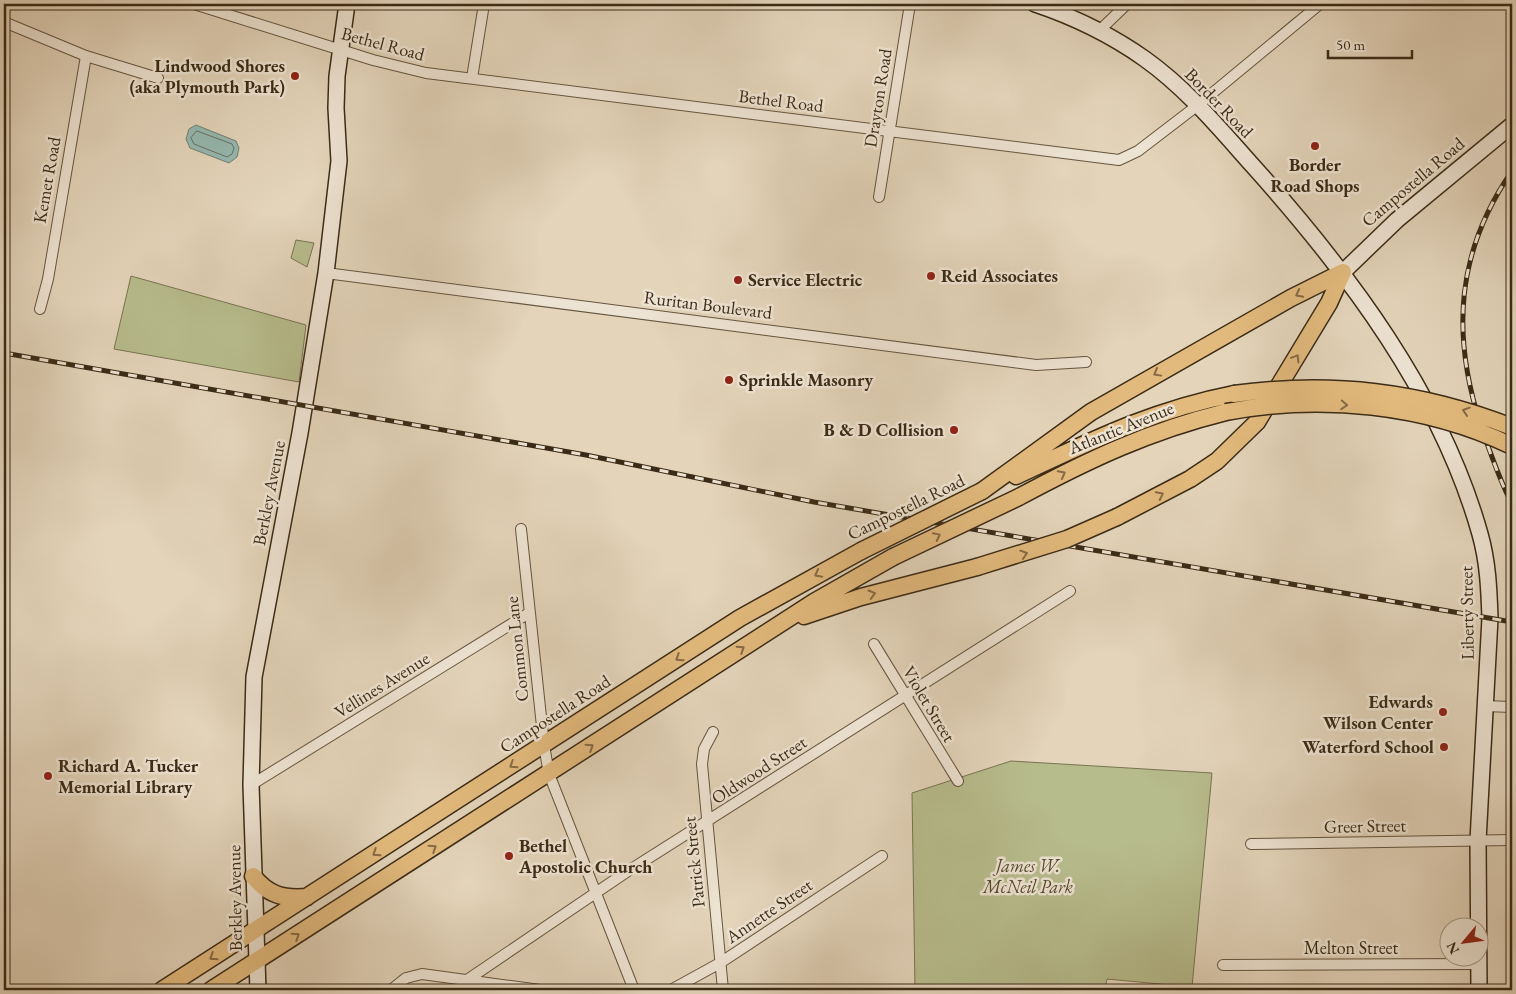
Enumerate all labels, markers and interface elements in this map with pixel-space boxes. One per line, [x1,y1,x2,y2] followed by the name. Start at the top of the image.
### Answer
[339,21,428,66] street label: Bethel Road
[1328,28,1412,60] scale bar
[1336,35,1365,54] text: 50 m
[858,46,897,149] street label: Drayton Road
[129,54,285,98] place label: Lindwood Shores (aka Plymouth Park)
[1180,63,1259,143] street label: Border Road
[289,70,301,82] marker: Lindwood Shores (aka Plymouth Park)
[737,84,826,117] street label: Bethel Road
[1356,131,1470,232] street label: Campostella Road
[28,134,66,225] street label: Kemet Road
[1309,140,1321,152] marker: Border Road Shops
[1270,153,1360,197] place label: Border Road Shops
[941,264,1058,287] place label: Reid Associates
[748,268,863,291] place label: Service Electric
[925,270,937,282] marker: Reid Associates
[732,274,744,286] marker: Service Electric
[643,285,774,324] street label: Ruritan Boulevard
[1295,288,1304,298] one-way arrow
[1289,354,1299,363] one-way arrow
[1154,367,1163,377] one-way arrow
[739,368,873,391] place label: Sprinkle Masonry
[723,374,735,386] marker: Sprinkle Masonry
[1064,396,1177,460] street label: Atlantic Avenue
[1340,400,1348,411] one-way arrow
[1463,407,1471,417] one-way arrow
[824,418,944,441] place label: B & D Collision
[948,424,960,436] marker: B & D Collision
[247,438,290,547] street label: Berkley Avenue
[843,468,969,545] street label: Campostella Road
[1057,470,1066,480] one-way arrow
[1155,491,1164,501] one-way arrow
[932,532,941,542] one-way arrow
[1019,549,1028,559] one-way arrow
[1454,566,1479,660] street label: Liberty Street
[814,568,823,578] one-way arrow
[868,589,877,600] one-way arrow
[500,595,533,703] street label: Common Lane
[330,646,434,723] street label: Vellines Avenue
[736,646,745,656] one-way arrow
[675,652,684,661] one-way arrow
[898,661,961,746] street label: Violet Street
[495,669,615,758] street label: Campostella Road
[1323,690,1434,734] place label: Edwards Wilson Center
[1437,706,1449,718] marker: Edwards Wilson Center
[707,730,811,809] street label: Oldwood Street
[1302,735,1434,758] place label: Waterford School
[1438,741,1450,753] marker: Waterford School
[585,744,594,754] one-way arrow
[58,754,199,798] place label: Richard A. Tucker Memorial Library
[509,759,518,768] one-way arrow
[42,770,54,782] marker: Richard A. Tucker Memorial Library
[1324,813,1407,838] street label: Greer Street
[677,815,710,909] street label: Patrick Street
[518,834,652,878] place label: Bethel Apostolic Church
[222,845,247,951] street label: Berkley Avenue
[428,845,437,854] one-way arrow
[372,847,382,856] one-way arrow
[503,850,515,862] marker: Bethel Apostolic Church
[982,854,1073,898] park label: James W. McNeil Park
[720,873,817,949] street label: Annette Street
[1438,916,1488,966] north arrow
[291,932,300,942] one-way arrow
[1304,936,1399,959] street label: Melton Street
[1442,938,1463,958] text: N
[209,951,218,961] one-way arrow

